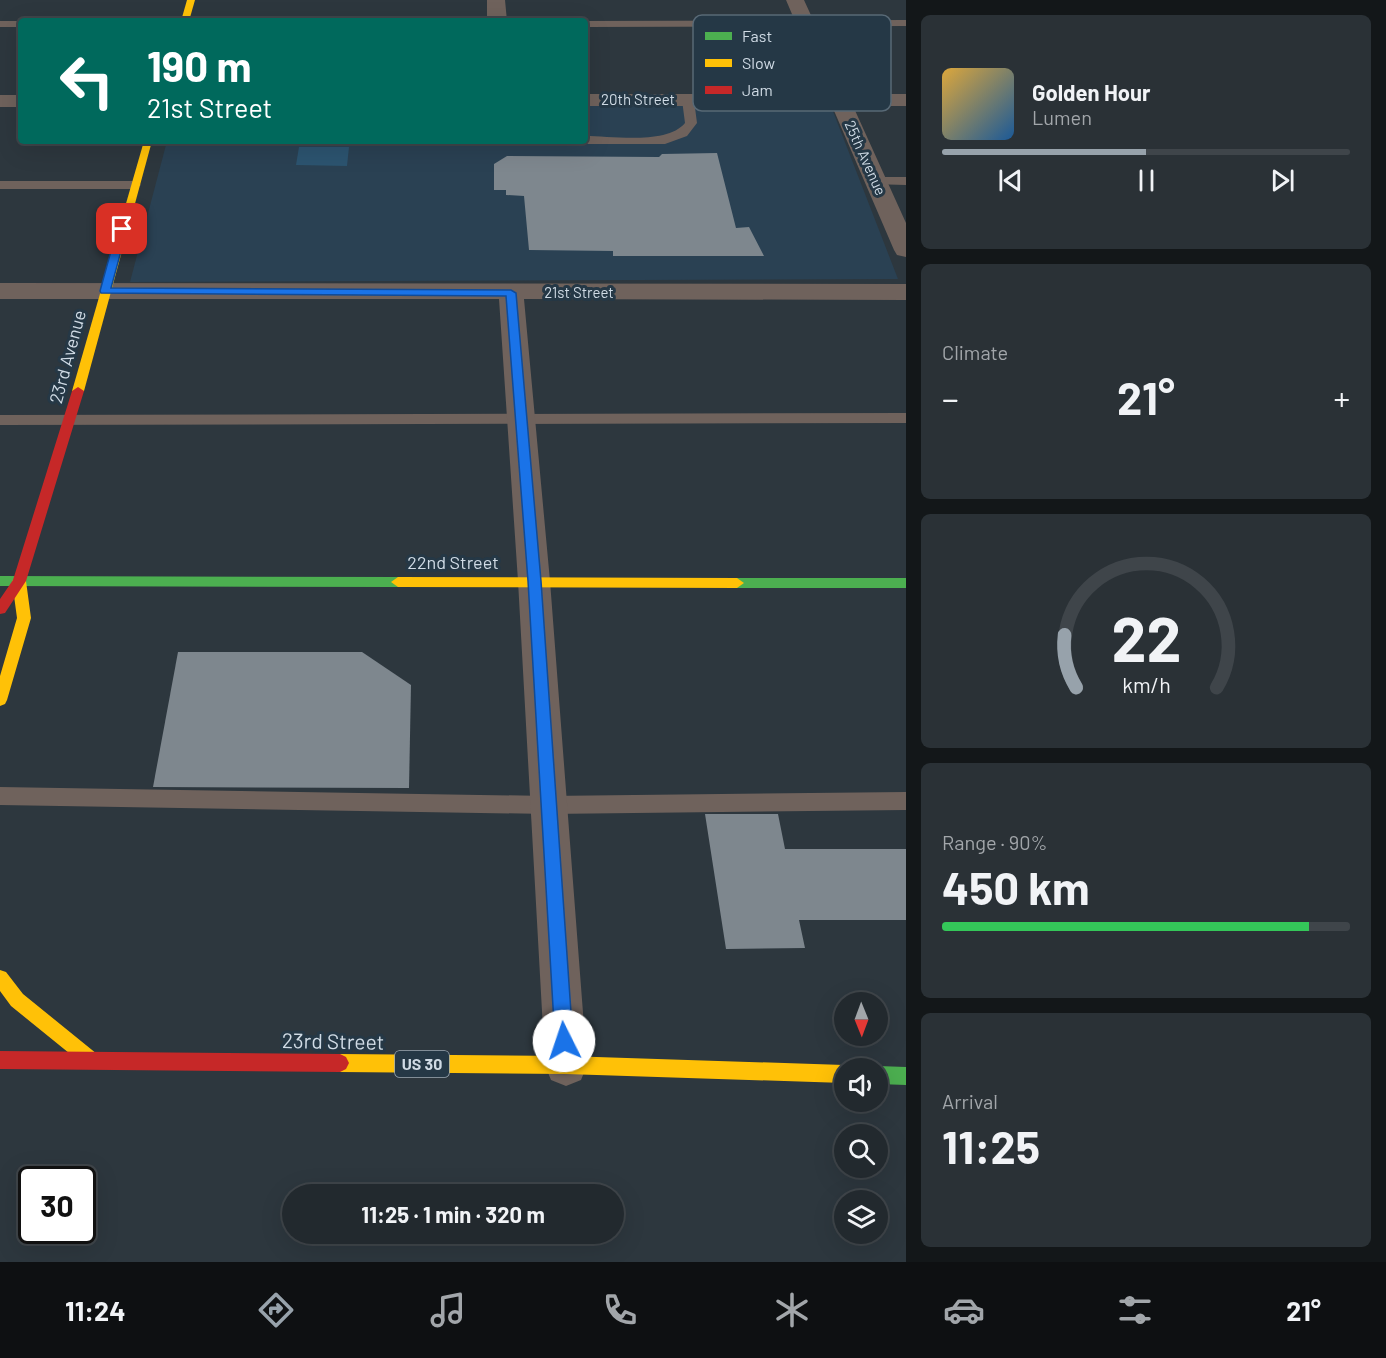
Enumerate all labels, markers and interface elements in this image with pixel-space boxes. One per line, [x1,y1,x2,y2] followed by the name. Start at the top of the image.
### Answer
[693,15,891,111] legend
[742,26,772,45] text: Fast
[147,40,252,90] text: 190 m
[48,42,126,120] icon: left
[742,53,775,72] text: Slow
[1032,79,1150,105] text: Golden Hour
[742,80,773,99] text: Jam
[601,90,675,108] street label: 20th Street
[147,91,272,123] text: 21st Street
[1032,105,1092,129] text: Lumen
[841,117,890,198] street label: 25th Avenue
[994,164,1027,197] icon: previous
[1130,164,1163,197] icon: pause
[1266,164,1299,197] icon: next
[96,203,147,254] pin
[105,212,138,245] icon: arrive
[544,283,614,301] street label: 21st Street
[44,308,90,406] street label: 23rd Avenue
[942,340,1008,364] text: Climate
[1117,370,1175,424] text: 21°
[942,378,959,418] text: −
[1334,378,1350,418] text: +
[407,551,499,573] street label: 22nd Street
[1111,600,1181,674] text: 22
[1122,672,1170,697] text: km/h
[942,830,1047,854] text: Range · 90%
[942,860,1090,914] text: 450 km
[834,992,888,1046] north arrow
[834,992,888,1244] map controls
[532,1009,596,1073] position arrow
[282,1027,384,1054] street label: 23rd Street
[395,1051,449,1077] road number: US 30
[834,1058,888,1112] button: sound
[942,1089,998,1113] text: Arrival
[942,1119,1040,1173] text: 11:25
[834,1124,888,1178] button: search
[18,1166,96,1244] speed limit sign: 30
[834,1190,888,1244] button: layers
[361,1201,545,1227] text: 11:25 · 1 min · 320 m
[255,1289,297,1331] icon: directions
[427,1289,469,1331] icon: music
[599,1289,641,1331] icon: phone
[771,1289,813,1331] icon: climate
[943,1289,985,1331] icon: car
[1114,1289,1156,1331] icon: filters
[65,1294,126,1326] text: 11:24
[1286,1294,1321,1326] text: 21°

